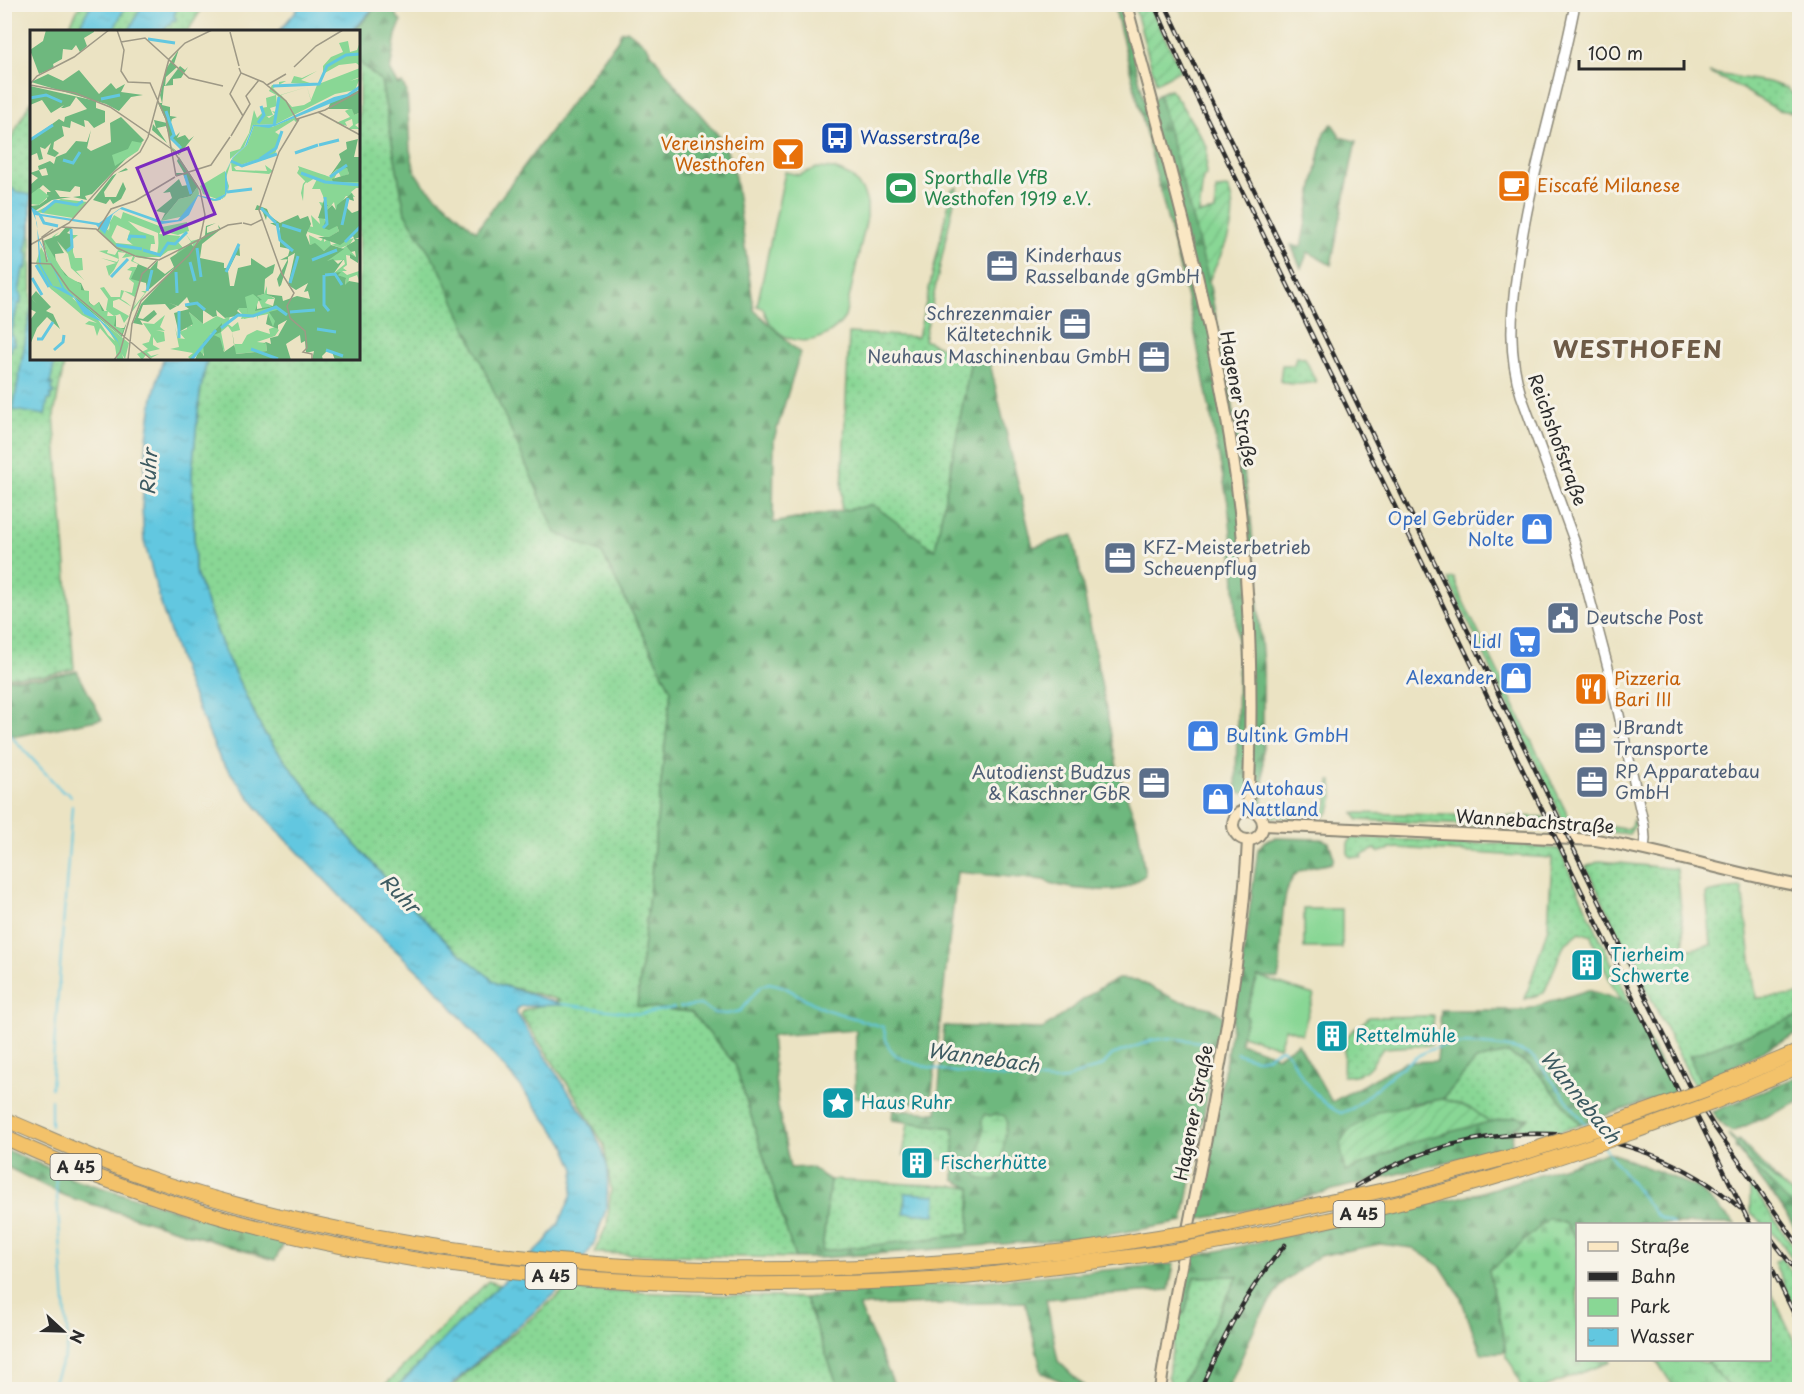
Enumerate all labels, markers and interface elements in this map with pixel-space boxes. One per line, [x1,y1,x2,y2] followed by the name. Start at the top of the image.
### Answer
[30,30,360,360] inset map
[1579,33,1684,71] scale bar
[1588,39,1643,66] text: 100 m
[819,120,855,156] bus stop icon: Wasserstraße
[860,123,980,150] place label: Wasserstraße
[661,129,765,177] place label: Vereinsheim Westhofen
[770,136,806,172] bar icon: Vereinsheim Westhofen
[924,163,1092,211] place label: Sporthalle VfB Westhofen 1919 e.V.
[1496,168,1532,204] cafe icon: Eiscafé Milanese
[883,170,919,206] sports icon: Sporthalle VfB Westhofen 1919 e.V.
[1537,171,1680,198] place label: Eiscafé Milanese
[1025,241,1200,289] place label: Kinderhaus Rasselbande gGmbH
[984,248,1020,284] office icon: Kinderhaus Rasselbande gGmbH
[926,299,1053,347] place label: Schrezenmaier Kältetechnik
[1057,306,1093,342] office icon: Schrezenmaier Kältetechnik
[1214,329,1265,469] street label: Hagener Straße
[1553,330,1723,366] district label: WESTHOFEN
[1136,339,1172,375] office icon: Neuhaus Maschinenbau GmbH
[867,342,1131,369] place label: Neuhaus Maschinenbau GmbH
[1522,370,1595,509] street label: Reichshofstraße
[132,446,164,496] water label: Ruhr
[1388,504,1515,552] place label: Opel Gebrüder Nolte
[1519,511,1555,547] shop icon: Opel Gebrüder Nolte
[1143,533,1311,581] place label: KFZ-Meisterbetrieb Scheuenpflug
[1102,540,1138,576] office icon: KFZ-Meisterbetrieb Scheuenpflug
[1545,600,1581,636] public building icon: Deutsche Post
[1586,603,1704,630] place label: Deutsche Post
[1507,624,1543,660] supermarket icon: Lidl
[1472,627,1502,654] place label: Lidl
[1498,660,1534,696] shop icon: Alexander
[1406,663,1494,690] place label: Alexander
[1614,664,1681,712] place label: Pizzeria Bari III
[1573,671,1609,707] restaurant icon: Pizzeria Bari III
[1613,713,1708,761] place label: JBrandt Transporte
[1185,718,1221,754] shop icon: Bultink GmbH
[1572,720,1608,756] office icon: JBrandt Transporte
[1226,721,1349,748] place label: Bultink GmbH
[1615,757,1760,805] place label: RP Apparatebau GmbH
[972,758,1131,806] place label: Autodienst Budzus & Kaschner GbR
[1574,764,1610,800] office icon: RP Apparatebau GmbH
[1136,765,1172,801] office icon: Autodienst Budzus & Kaschner GbR
[1241,774,1324,822] place label: Autohaus Nattland
[1200,781,1236,817] shop icon: Autohaus Nattland
[1455,801,1615,840] street label: Wannebachstraße
[374,866,429,922] water label: Ruhr
[1610,940,1690,988] place label: Tierheim Schwerte
[1569,947,1605,983] building icon: Tierheim Schwerte
[1314,1018,1350,1054] building icon: Rettelmühle
[1355,1021,1456,1048] place label: Rettelmühle
[925,1034,1041,1080] water label: Wannebach
[1166,1042,1219,1183] street label: Hagener Straße
[1534,1043,1628,1150] water label: Wannebach
[820,1085,856,1121] place icon: Haus Ruhr
[861,1088,953,1115] place label: Haus Ruhr
[899,1145,935,1181] building icon: Fischerhütte
[940,1148,1047,1175] place label: Fischerhütte
[50,1154,101,1180] road number: A 45
[1334,1201,1384,1227] road number: A 45
[1576,1223,1771,1361] legend
[1630,1232,1690,1259] text: Straße
[1630,1262,1676,1289] text: Bahn
[526,1263,576,1289] road number: A 45
[1630,1292,1670,1319] text: Park
[33,1301,93,1361] north arrow
[1630,1322,1695,1349] text: Wasser
[64,1327,91,1347] text: N

